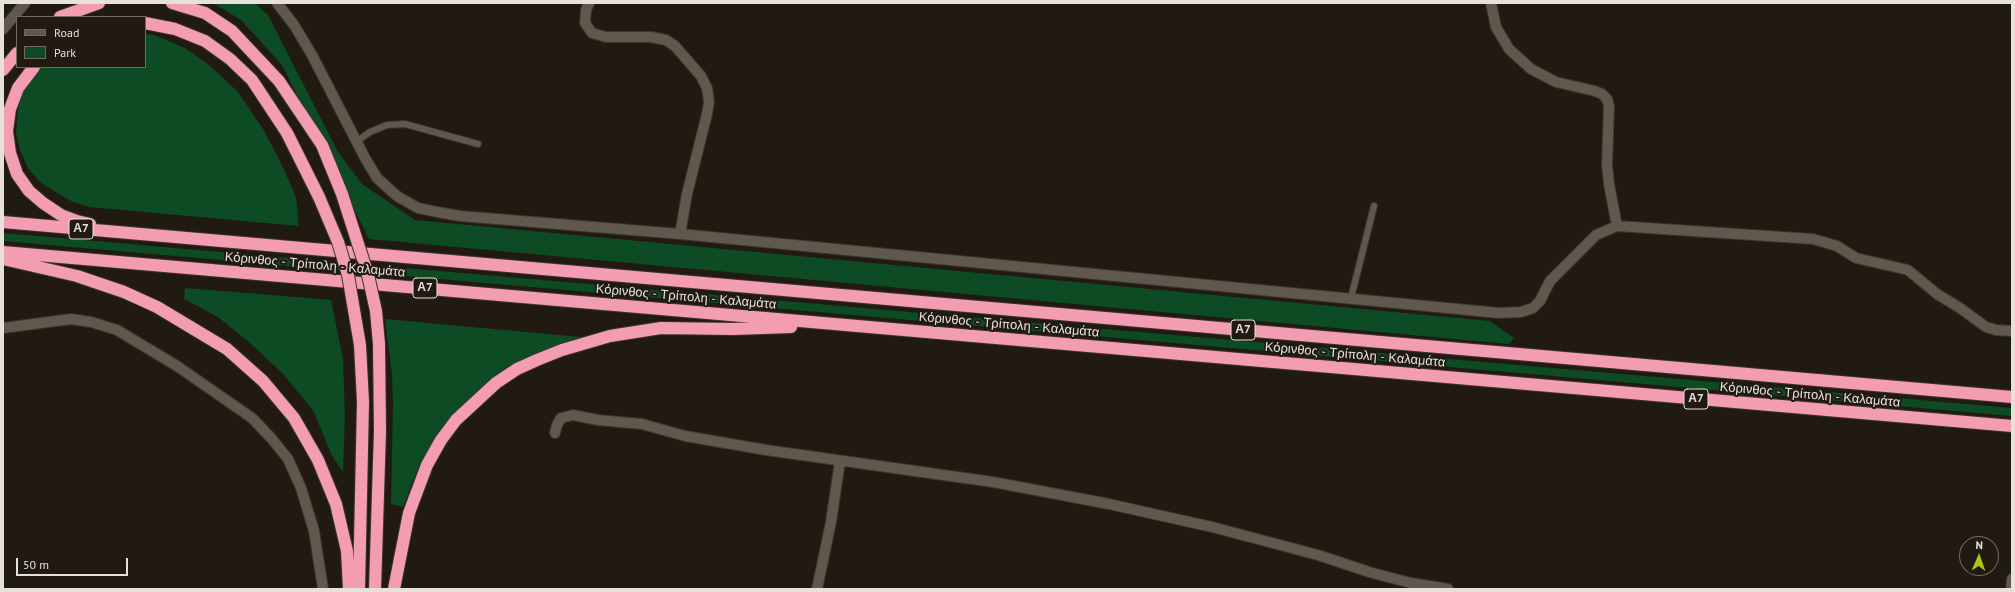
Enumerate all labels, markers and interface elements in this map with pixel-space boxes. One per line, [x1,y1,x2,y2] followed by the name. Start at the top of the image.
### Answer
[16,16,146,68] legend
[54,25,79,40] text: Road
[54,45,76,60] text: Park
[69,219,93,239] road number: Α7
[224,249,406,281] street label: Κόρινθος - Τρίπολη - Καλαμάτα
[413,278,437,298] road number: Α7
[595,281,777,313] street label: Κόρινθος - Τρίπολη - Καλαμάτα
[918,309,1100,341] street label: Κόρινθος - Τρίπολη - Καλαμάτα
[1231,320,1255,340] road number: Α7
[1264,339,1446,371] street label: Κόρινθος - Τρίπολη - Καλαμάτα
[1719,379,1901,411] street label: Κόρινθος - Τρίπολη - Καλαμάτα
[1684,389,1708,409] road number: Α7
[1959,536,1999,576] north arrow
[1976,538,1983,552] text: N
[18,550,130,576] scale bar
[23,557,49,572] text: 50 m

